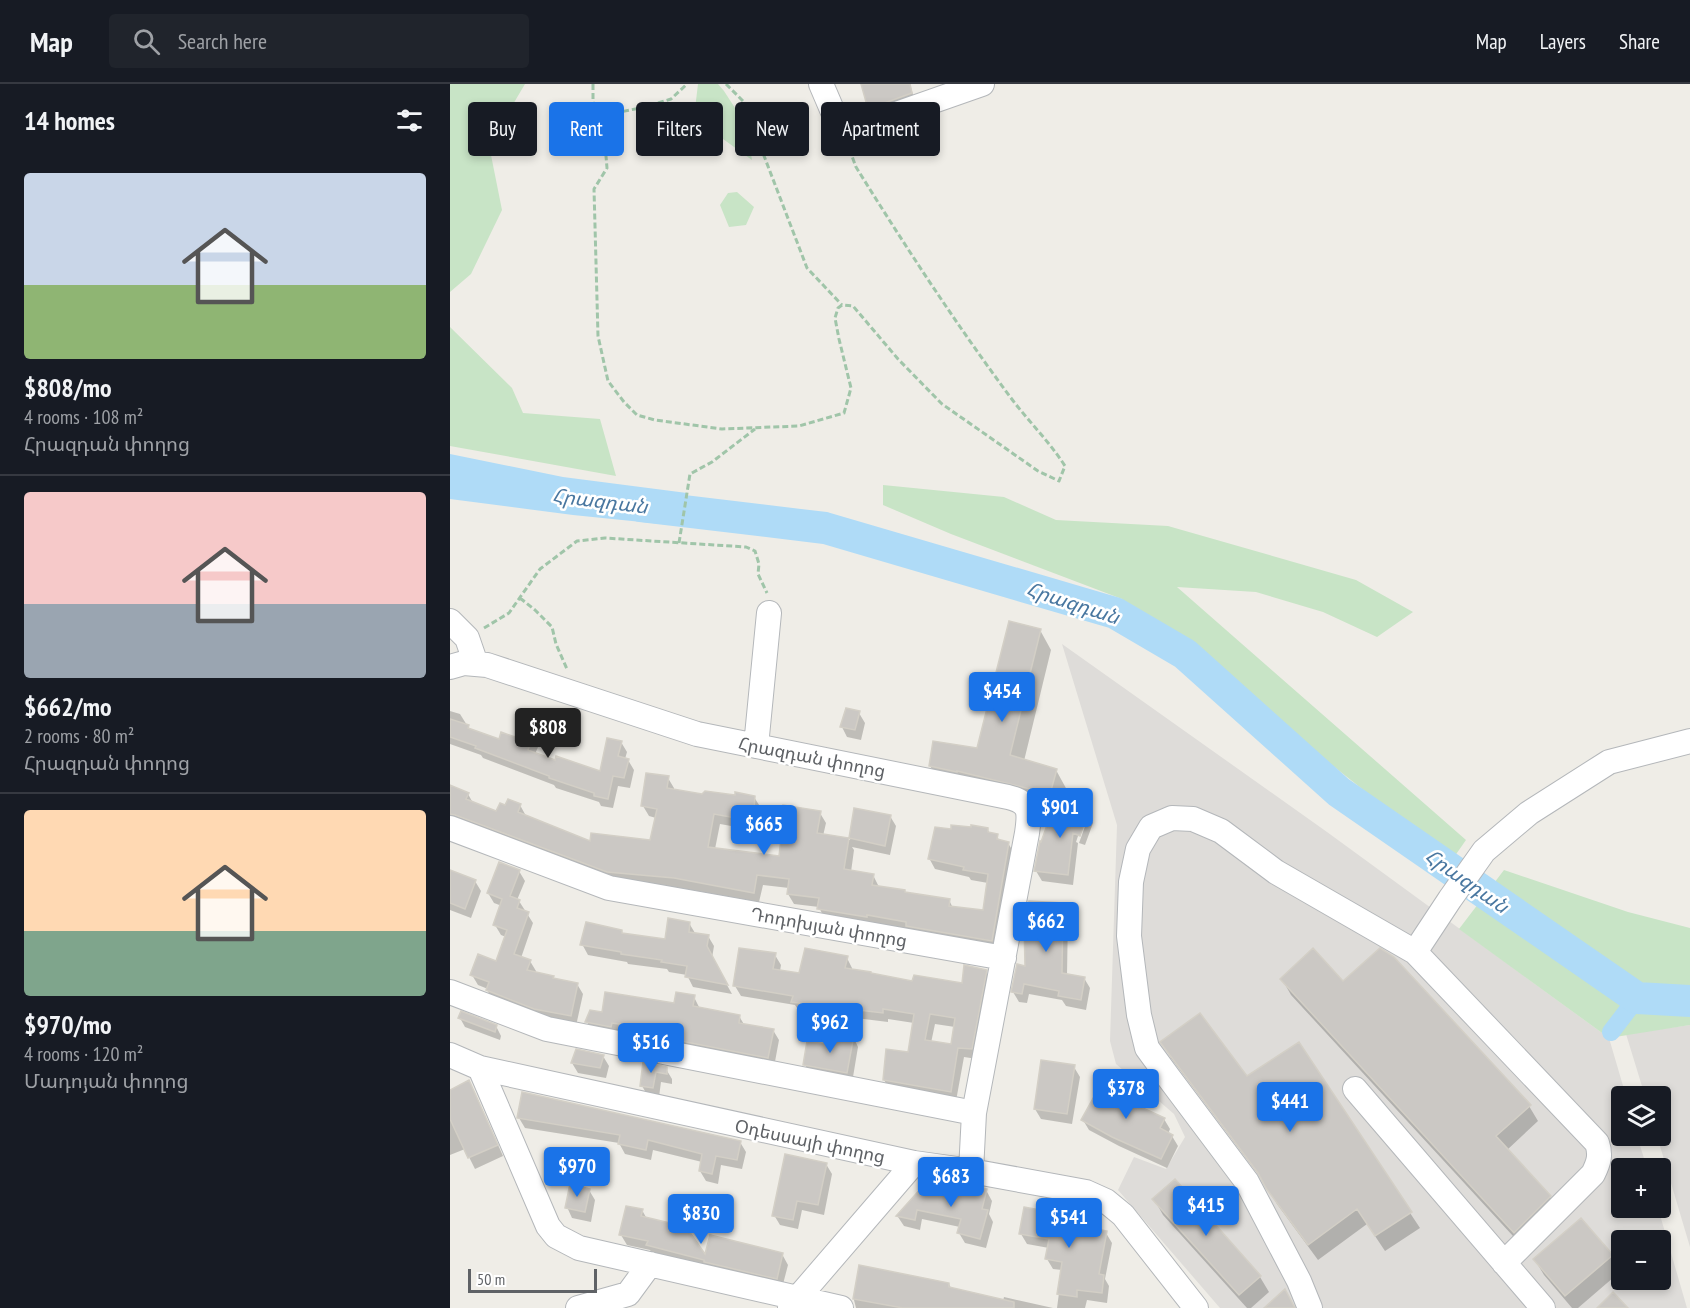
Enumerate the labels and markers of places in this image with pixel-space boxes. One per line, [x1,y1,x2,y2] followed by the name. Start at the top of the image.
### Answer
[966,672,1038,723] pin: $454
[512,708,584,759] pin: $808
[1024,788,1096,839] pin: $901
[728,805,800,856] pin: $665
[1010,902,1082,953] pin: $662
[794,1003,866,1054] pin: $962
[615,1023,687,1074] pin: $516
[1090,1069,1162,1120] pin: $378
[1254,1082,1326,1133] pin: $441
[541,1147,613,1198] pin: $970
[915,1157,987,1208] pin: $683
[1170,1186,1242,1237] pin: $415
[665,1194,737,1245] pin: $830
[1033,1198,1105,1249] pin: $541

